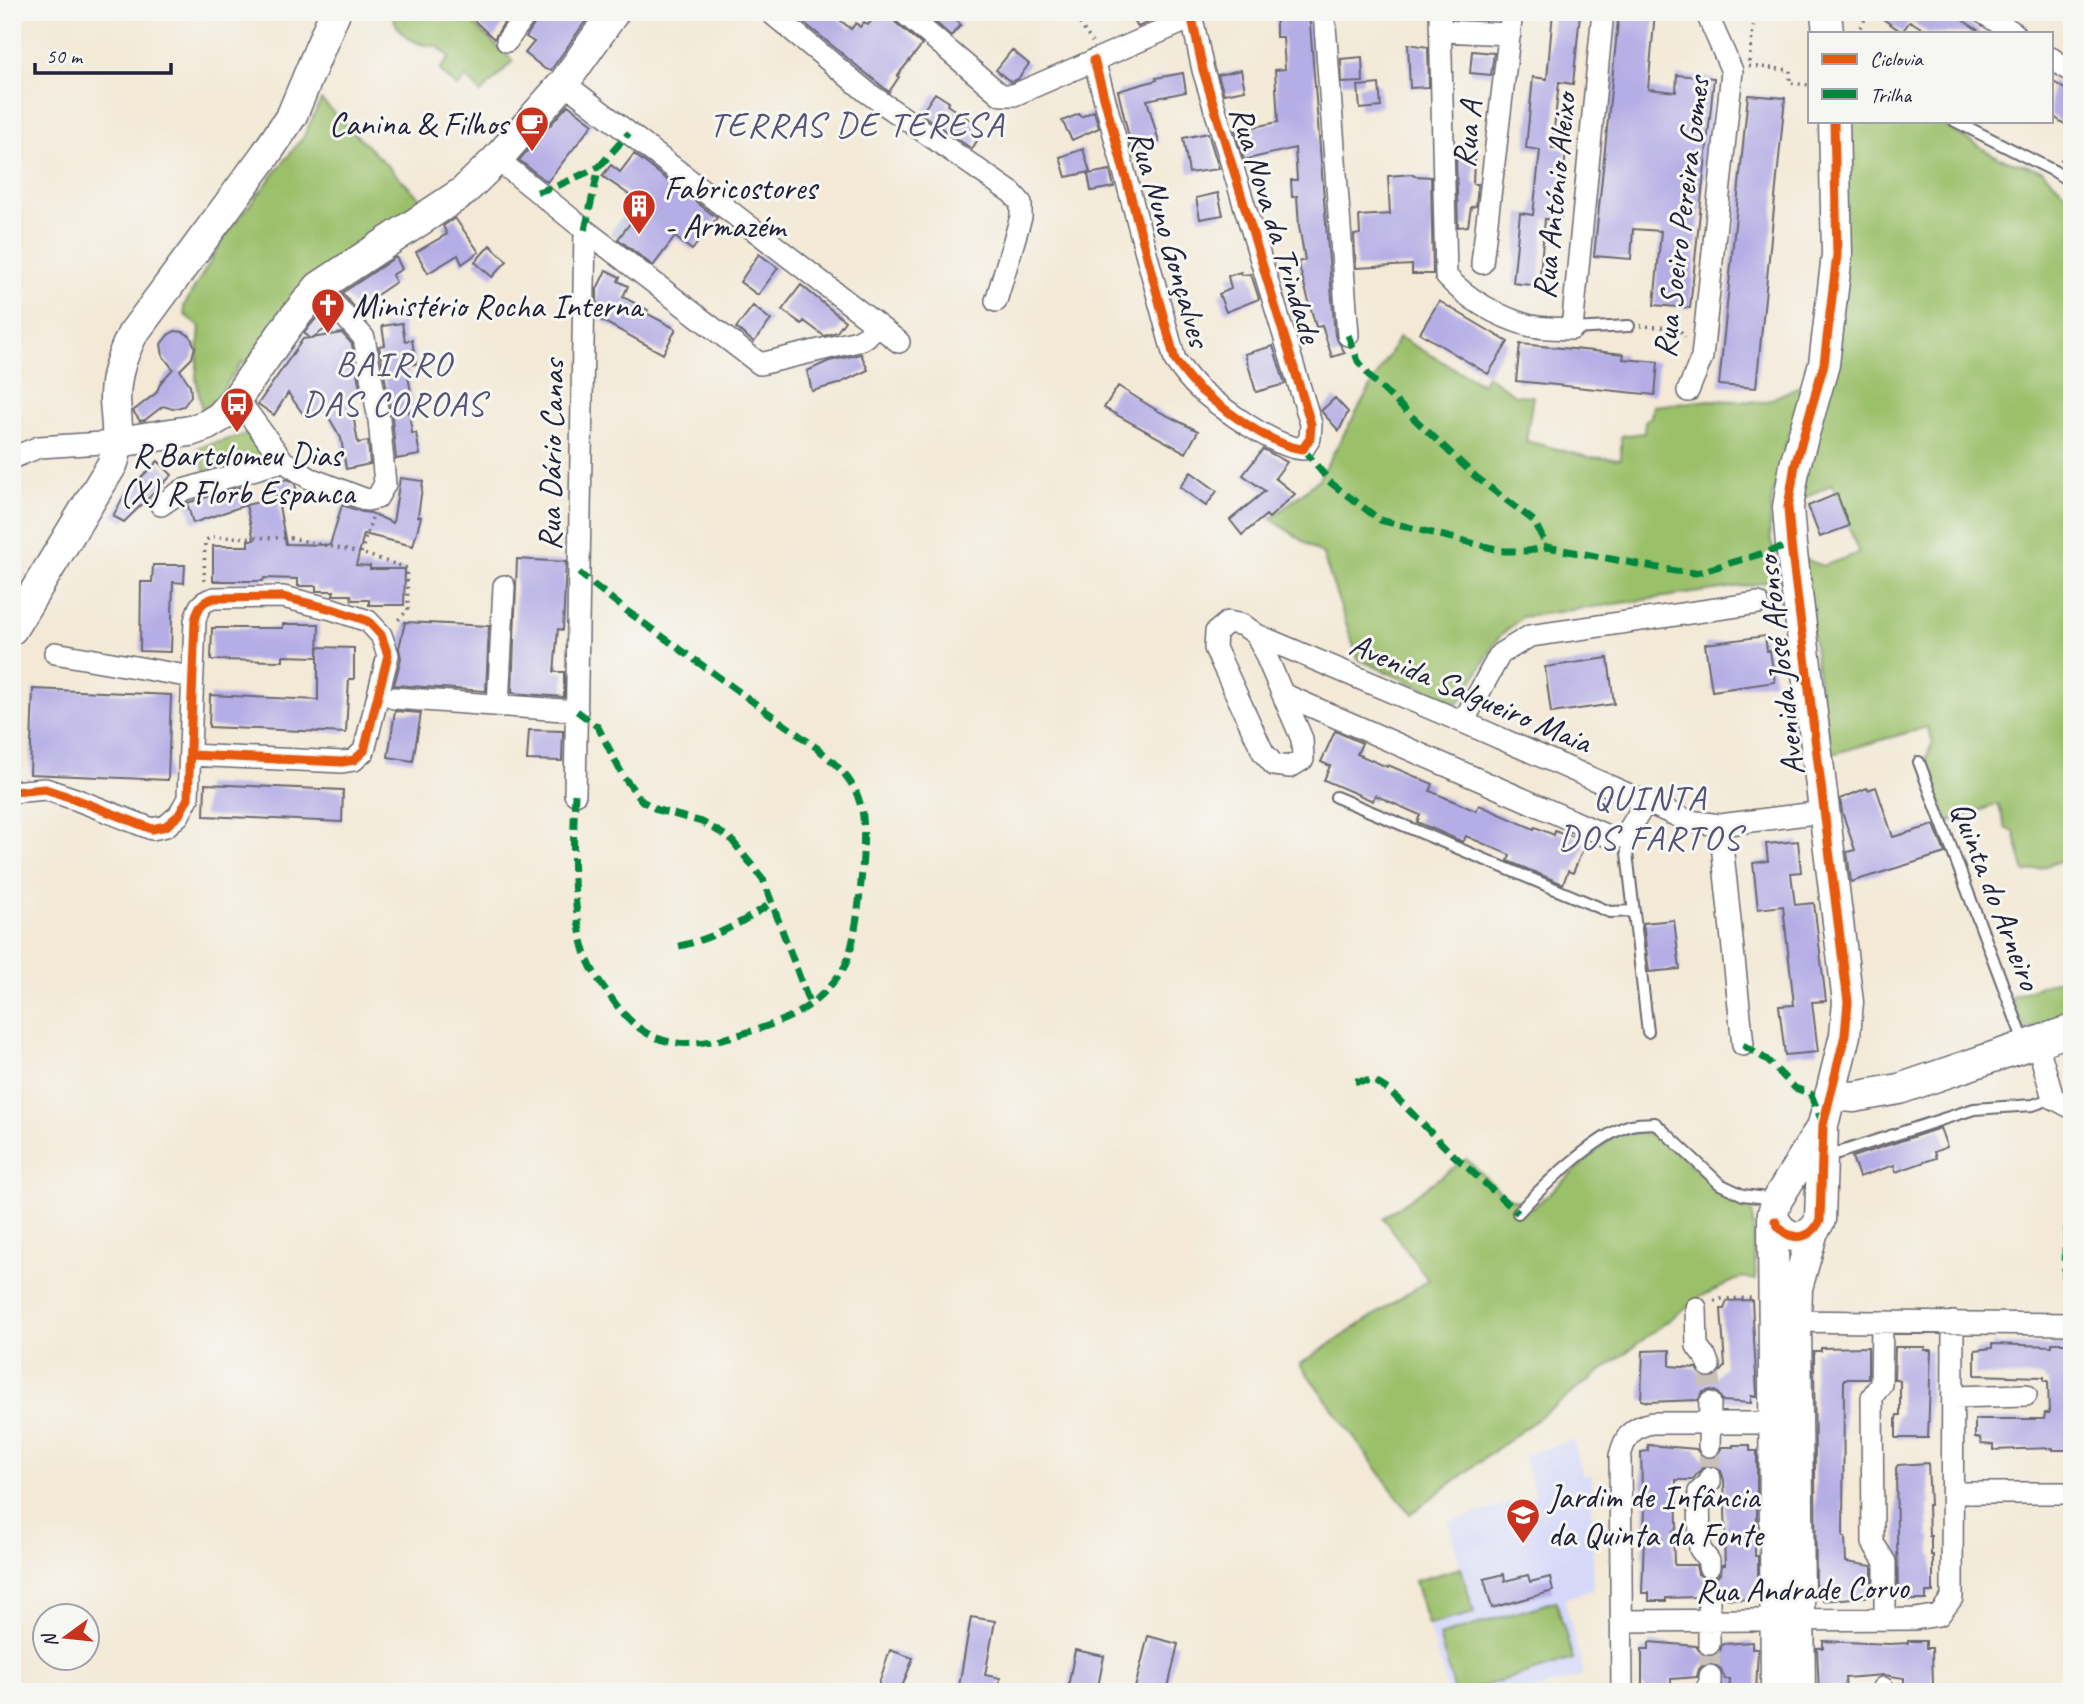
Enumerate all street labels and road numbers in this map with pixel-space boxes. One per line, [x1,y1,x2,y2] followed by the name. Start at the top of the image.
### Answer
[1643,71,1719,360] street label: Rua Soeiro Pereira Gomes
[1522,88,1586,301] street label: Rua António Aleixo
[1442,97,1492,170] street label: Rua A
[1220,101,1333,350] street label: Rua Nova da Trindade
[1119,125,1222,354] street label: Rua Nuno Gonçalves
[528,356,574,551] street label: Rua Dário Canas
[1745,551,1814,778] street label: Avenida José Afonso
[1344,623,1599,763] street label: Avenida Salgueiro Maia
[1941,795,2052,998] street label: Quinta do Arneiro
[1695,1566,1910,1612] street label: Rua Andrade Corvo

